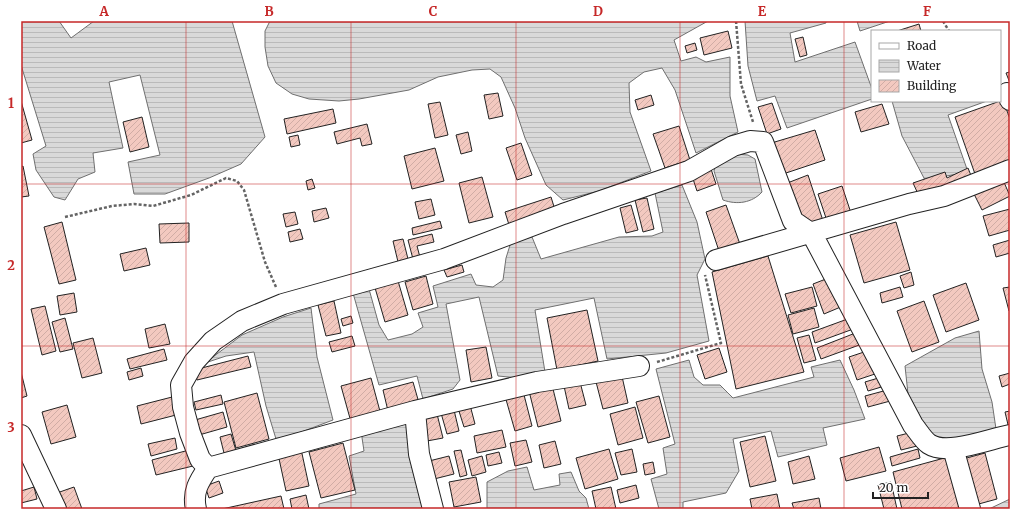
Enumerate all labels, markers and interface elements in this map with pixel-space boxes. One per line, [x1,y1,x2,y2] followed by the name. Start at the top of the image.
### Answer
[98,3,109,20] text: A
[264,3,274,20] text: B
[429,3,438,20] text: C
[593,3,603,20] text: D
[758,3,767,20] text: E
[923,3,931,20] text: F
[871,30,1001,102] legend
[907,38,936,53] text: Road
[906,58,942,73] text: Water
[907,78,957,93] text: Building
[8,95,14,112] text: 1
[7,257,15,274] text: 2
[7,419,15,436] text: 3
[873,474,928,500] scale bar
[879,480,908,495] text: 20 m

